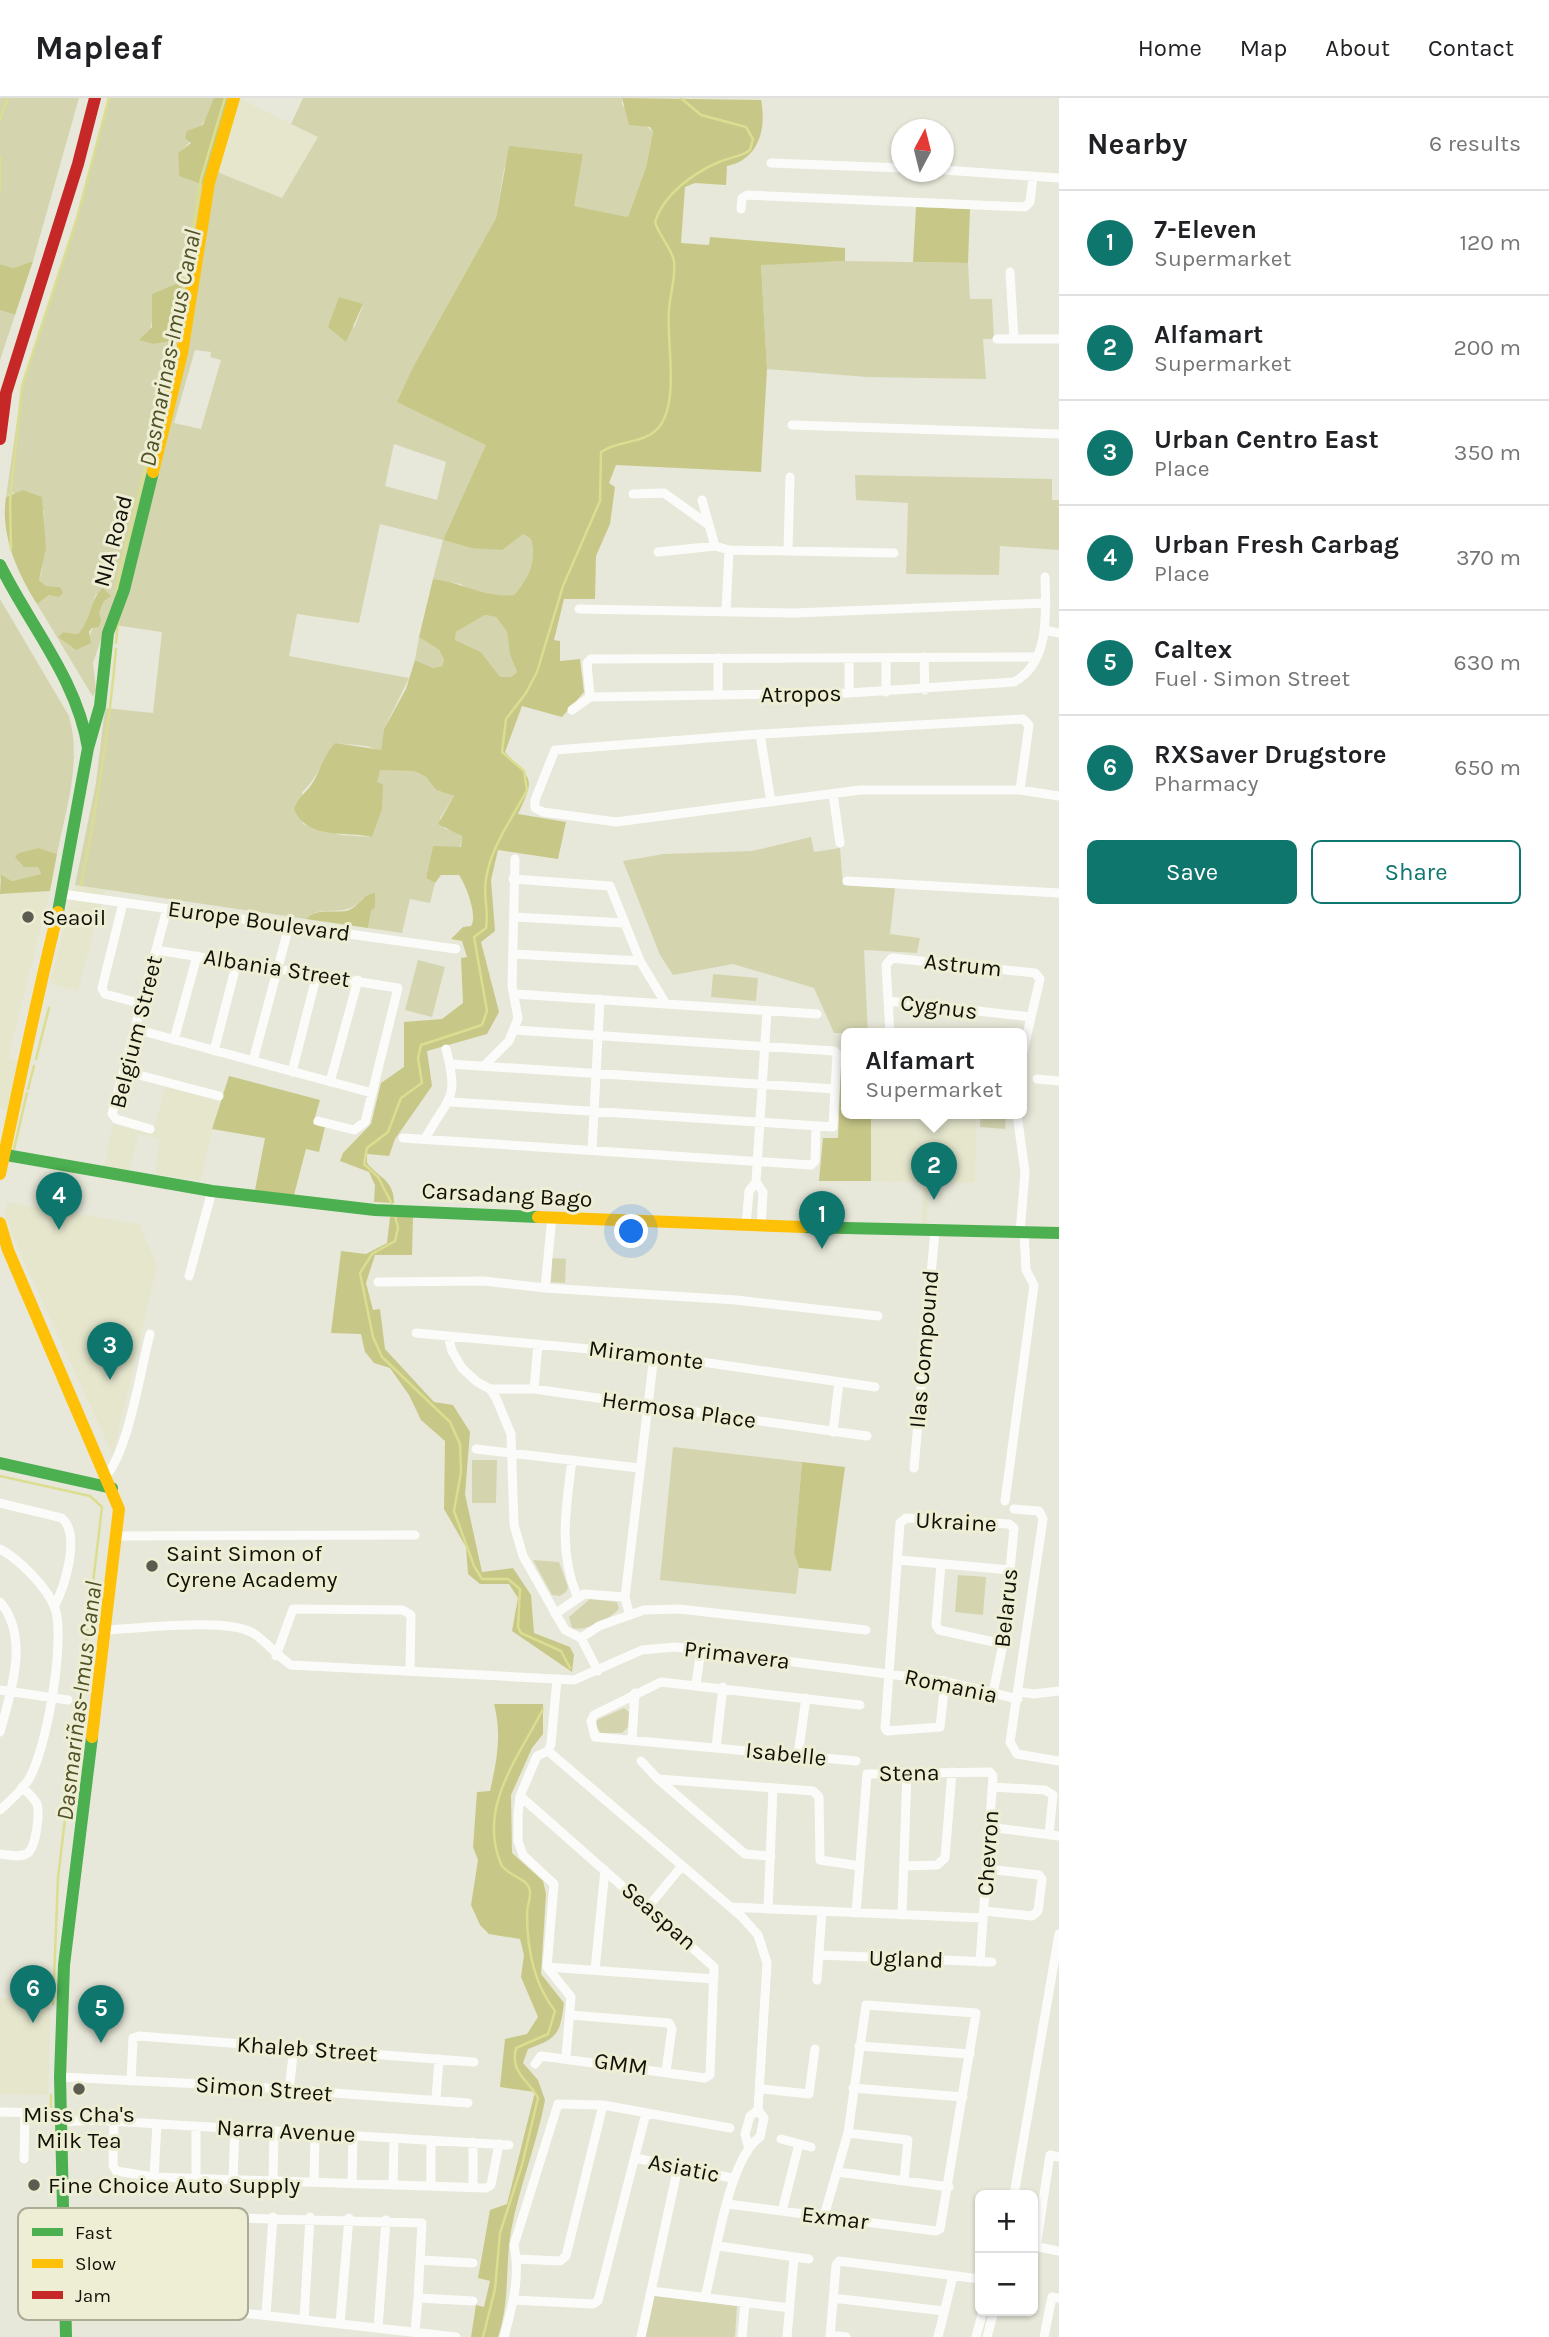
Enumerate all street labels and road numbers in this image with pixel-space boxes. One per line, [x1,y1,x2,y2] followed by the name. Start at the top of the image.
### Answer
[88,492,138,590] street label: NIA Road
[760,680,842,708] street label: Atropos
[166,895,352,947] street label: Europe Boulevard
[202,943,353,993] street label: Albania Street
[923,948,1003,982] street label: Astrum
[104,953,168,1111] street label: Belgium Street
[899,989,979,1025] street label: Cygnus
[421,1177,593,1213] street label: Carsadang Bago
[904,1269,944,1429] street label: Ilas Compound
[587,1335,705,1375] street label: Miramonte
[600,1386,758,1434] street label: Hermosa Place
[915,1506,997,1538] street label: Ukraine
[988,1567,1024,1649] street label: Belarus
[683,1635,791,1675] street label: Primavera
[902,1663,1000,1709] street label: Romania
[744,1736,828,1772] street label: Isabelle
[878,1759,940,1787] street label: Stena
[972,1809,1004,1897] street label: Chevron
[616,1876,702,1956] street label: Seaspan
[868,1944,944,1974] street label: Ugland
[236,2031,379,2067] street label: Khaleb Street
[592,2047,650,2081] street label: GMM
[195,2071,334,2107] street label: Simon Street
[216,2114,356,2148] street label: Narra Avenue
[646,2148,722,2188] street label: Asiatic
[800,2201,871,2236] street label: Exmar

